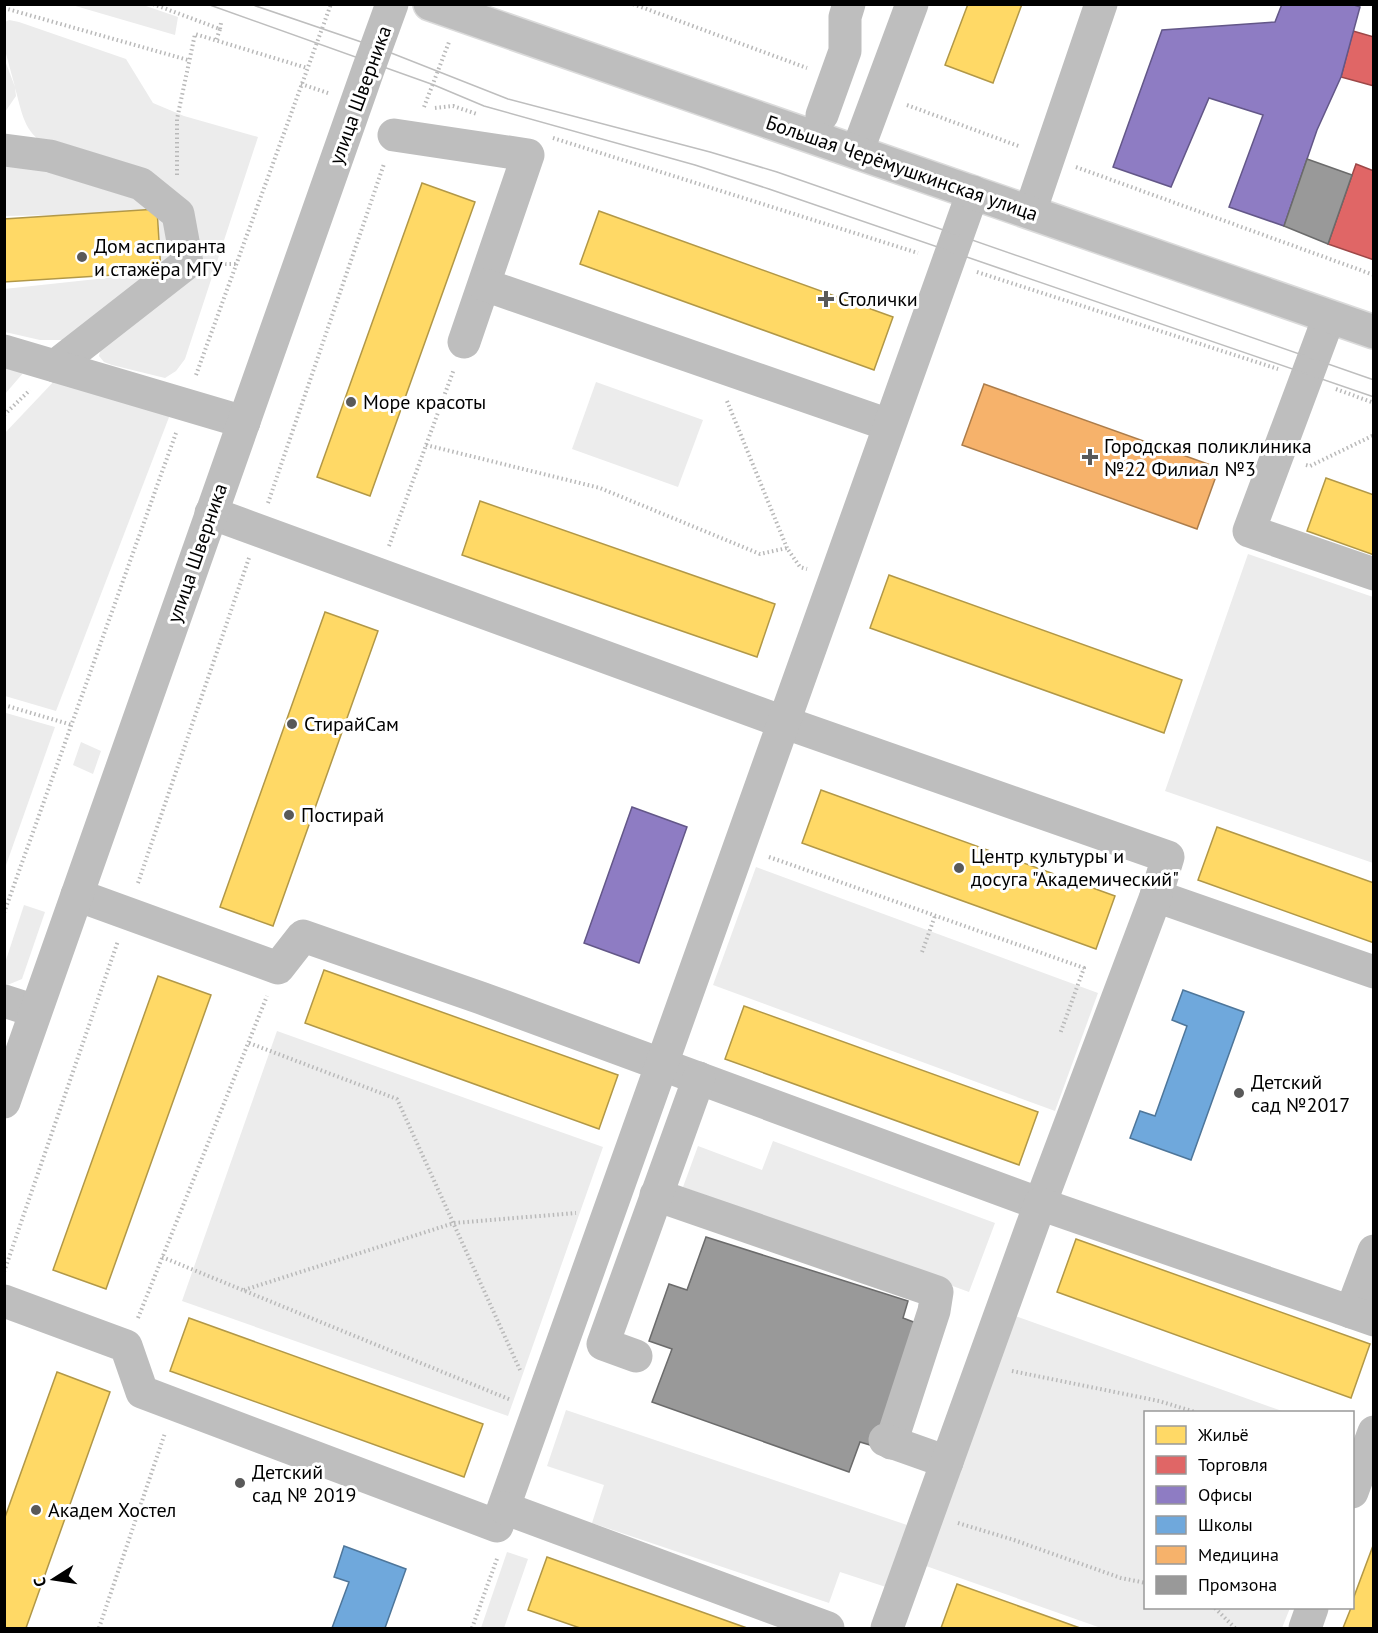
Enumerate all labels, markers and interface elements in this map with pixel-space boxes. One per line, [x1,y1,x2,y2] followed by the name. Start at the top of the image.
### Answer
[323,22,397,168] street label: улица Шверника
[762,109,1042,227] street label: Большая Черёмушкинская улица
[94,233,226,282] place label: Дом аспиранта и стажёра МГУ
[75,250,89,264] marker: Дом аспиранта и стажёра МГУ
[838,286,918,312] place label: Столички
[819,292,833,306] marker: Столички
[363,389,486,415] place label: Море красоты
[344,395,358,409] marker: Море красоты
[1104,433,1312,482] place label: Городская поликлиника №22 Филиал №3
[1081,448,1099,466] marker: Городская поликлиника №22 Филиал №3
[161,480,233,626] street label: улица Шверника
[304,711,399,737] place label: СтирайСам
[285,717,299,731] marker: СтирайСам
[301,802,384,828] place label: Постирай
[282,808,296,822] marker: Постирай
[971,843,1179,892] place label: Центр культуры и досуга "Академический"
[952,861,966,875] marker: Центр культуры и досуга "Академический"
[1251,1069,1350,1118] place label: Детский сад №2017
[1232,1086,1246,1100] marker: Детский сад №2017
[1144,1411,1354,1609] legend
[1197,1423,1249,1446] text: Жильё
[1198,1453,1268,1476] text: Торговля
[252,1459,357,1508] place label: Детский сад № 2019
[233,1476,247,1490] marker: Детский сад № 2019
[1198,1483,1252,1506] text: Офисы
[48,1497,176,1523] place label: Академ Хостел
[29,1503,43,1517] marker: Академ Хостел
[1198,1513,1253,1536] text: Школы
[1198,1543,1279,1566] text: Медицина
[24,1549,84,1609] north arrow
[1198,1573,1277,1596] text: Промзона
[29,1576,50,1589] text: С

